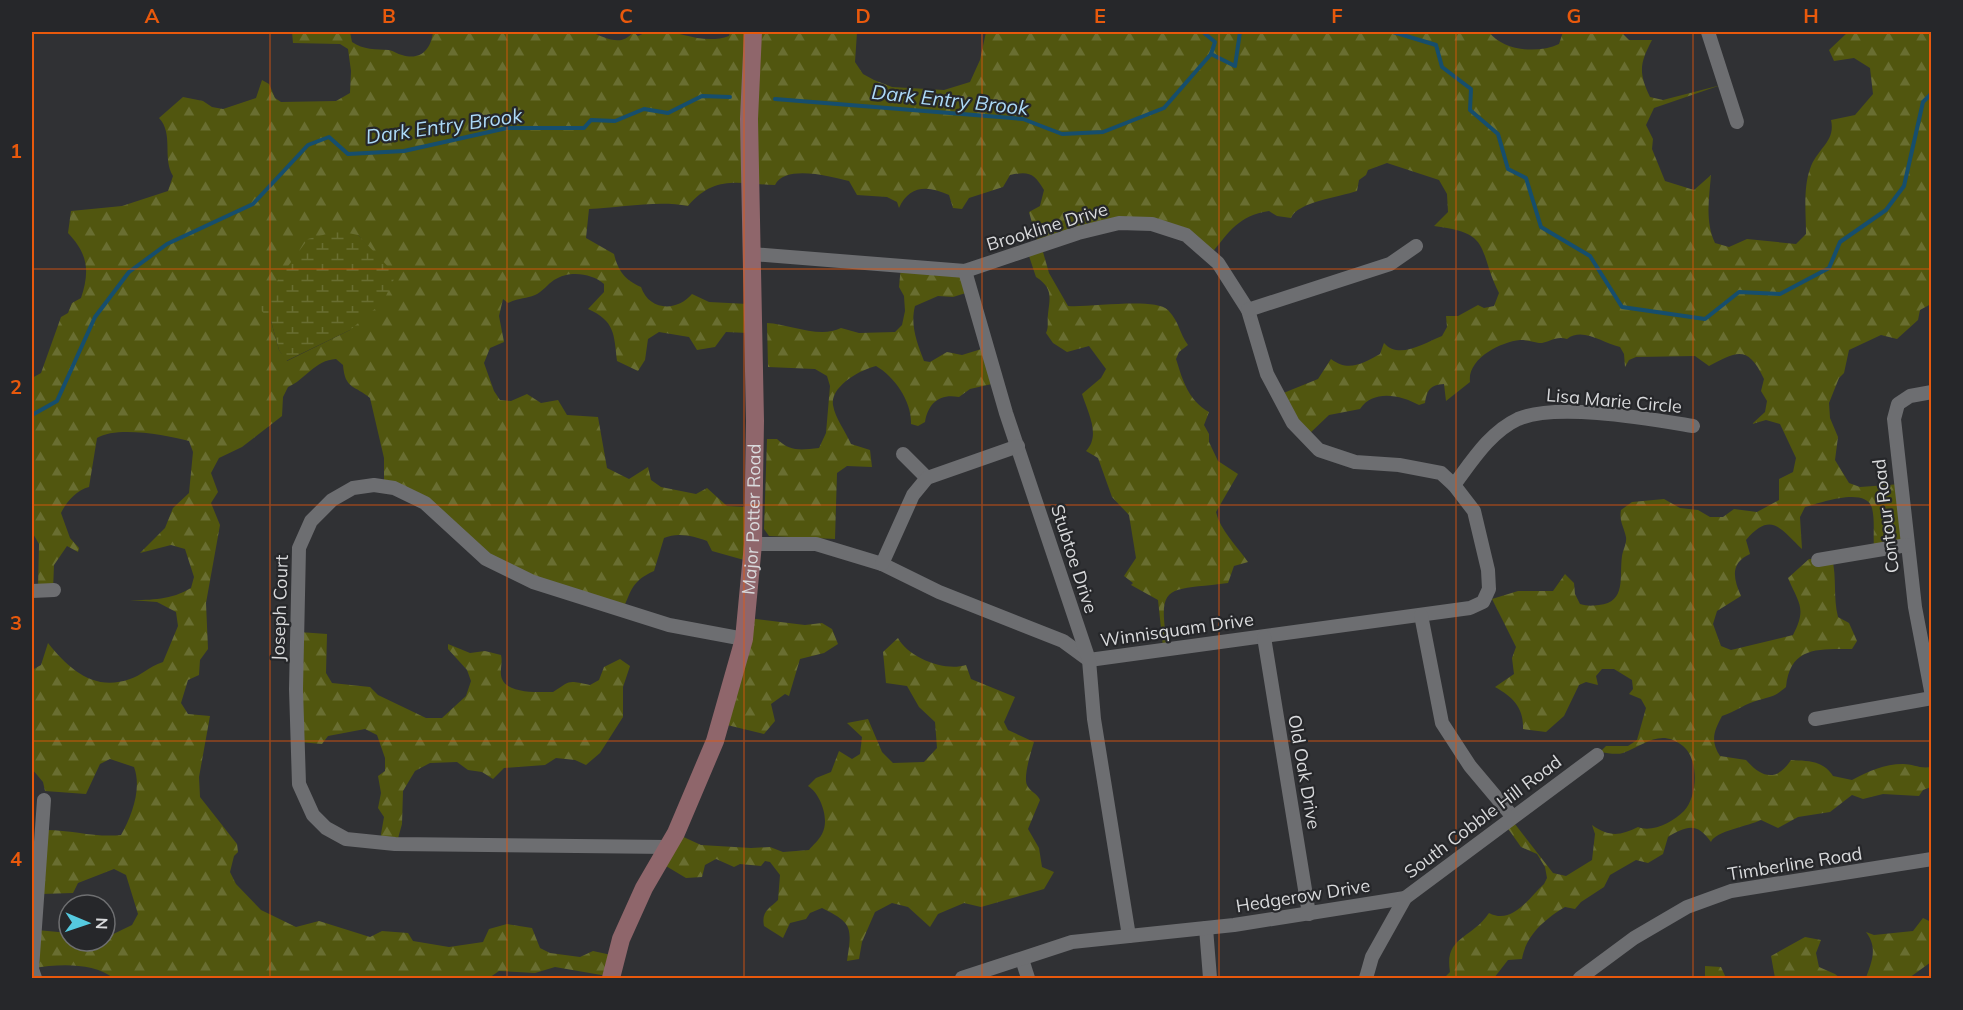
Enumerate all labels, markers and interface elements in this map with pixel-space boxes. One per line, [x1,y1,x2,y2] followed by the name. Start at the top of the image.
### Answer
[145,3,160,28] text: A
[382,3,396,28] text: B
[619,3,633,28] text: C
[855,3,871,28] text: D
[1094,3,1106,28] text: E
[1331,3,1343,28] text: F
[1567,3,1581,28] text: G
[1803,3,1819,28] text: H
[870,79,1031,120] water label: Dark Entry Brook
[364,102,524,149] water label: Dark Entry Brook
[10,138,22,163] text: 1
[983,197,1110,256] street label: Brookline Drive
[10,374,22,399] text: 2
[1545,383,1683,418] street label: Lisa Marie Circle
[736,443,766,596] street label: Major Potter Road
[1867,458,1904,574] street label: Contour Road
[1046,502,1103,616] street label: Stubtoe Drive
[266,554,293,662] street label: Joseph Court
[1099,607,1255,652] street label: Winnisquam Drive
[10,610,22,635] text: 3
[1283,713,1326,831] street label: Old Oak Drive
[1399,750,1566,883] street label: South Cobble Hill Road
[1726,842,1864,885] street label: Timberline Road
[10,846,22,871] text: 4
[1234,874,1372,917] street label: Hedgerow Drive
[57,893,117,953] north arrow
[92,917,112,930] text: N

